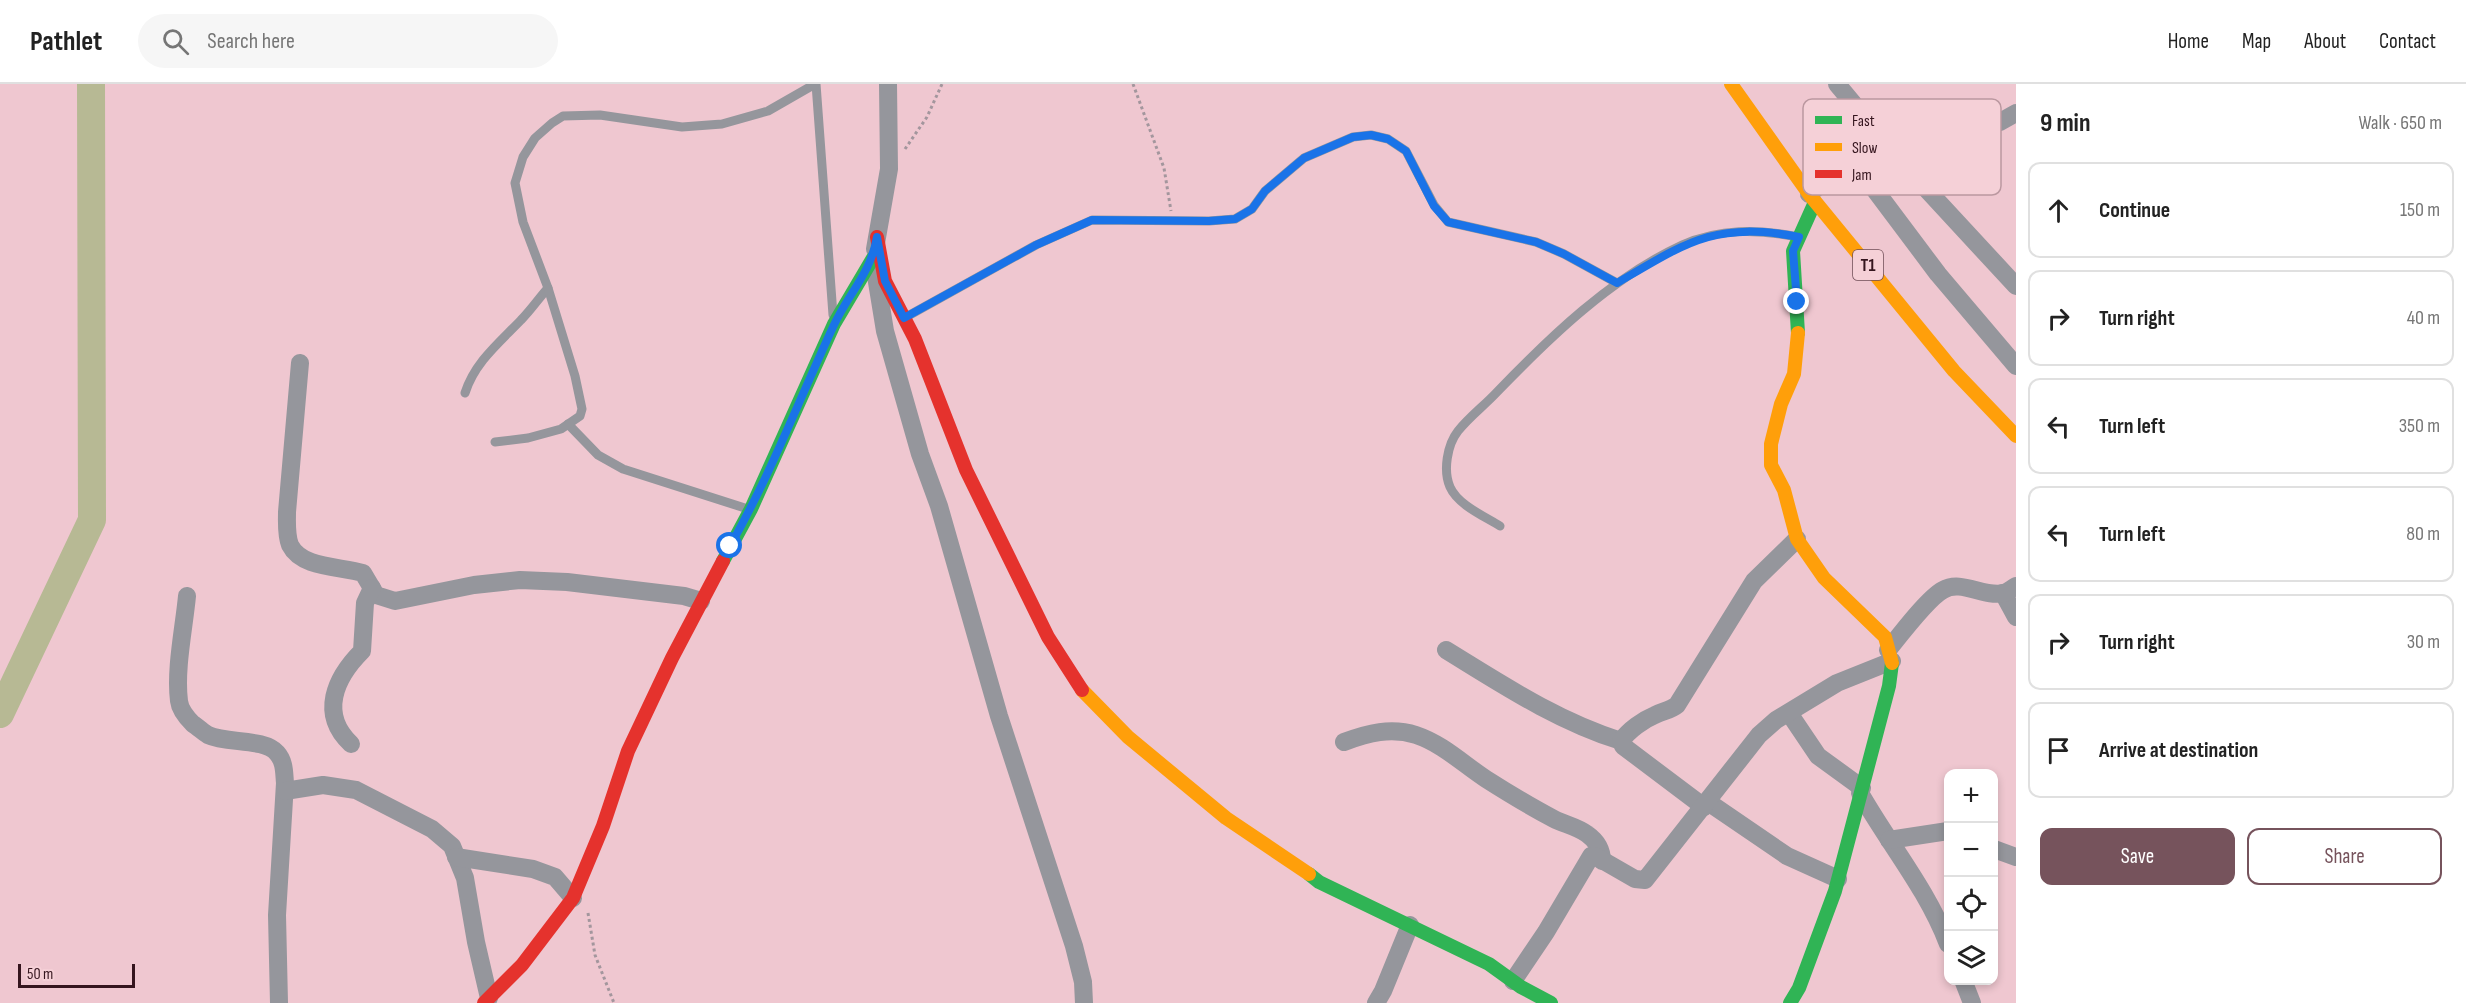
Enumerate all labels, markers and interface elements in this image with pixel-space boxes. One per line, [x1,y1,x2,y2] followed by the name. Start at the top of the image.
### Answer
[138,14,558,68] search box
[30,25,102,58] text: Pathlet
[159,25,192,58] icon: search
[207,28,295,55] text: Search here
[2168,29,2209,54] text: Home
[2242,29,2271,54] text: Map
[2304,29,2346,54] text: About
[2379,29,2436,54] text: Contact
[1803,99,2001,195] legend
[2040,108,2090,139] text: 9 min
[2358,111,2442,135] text: Walk · 650 m
[1852,112,1875,131] text: Fast
[1852,139,1877,158] text: Slow
[1851,166,1872,185] text: Jam
[2042,194,2075,227] icon: ahead
[2099,197,2170,224] text: Continue
[2400,198,2440,222] text: 150 m
[1853,250,1883,280] road number: T1
[1783,288,1809,314] route end
[2042,302,2075,335] icon: right
[2099,305,2175,332] text: Turn right
[2407,306,2440,330] text: 40 m
[2042,410,2075,443] icon: left
[2099,413,2165,440] text: Turn left
[2399,414,2440,438] text: 350 m
[2042,518,2075,551] icon: left
[2099,521,2165,548] text: Turn left
[2406,522,2440,546] text: 80 m
[716,532,742,558] route start
[2042,626,2075,659] icon: right
[2099,629,2175,656] text: Turn right
[2407,630,2440,654] text: 30 m
[2042,734,2075,767] icon: arrive
[2099,737,2258,764] text: Arrive at destination
[1944,769,1998,985] map controls
[1944,769,1998,823] button: +
[1944,823,1998,877] button: −
[2040,828,2235,885] button: Save
[2247,828,2442,885] button: Share
[1944,877,1998,931] button: locate
[1944,931,1998,985] button: layers
[18,961,135,988] scale bar
[27,965,53,984] text: 50 m

